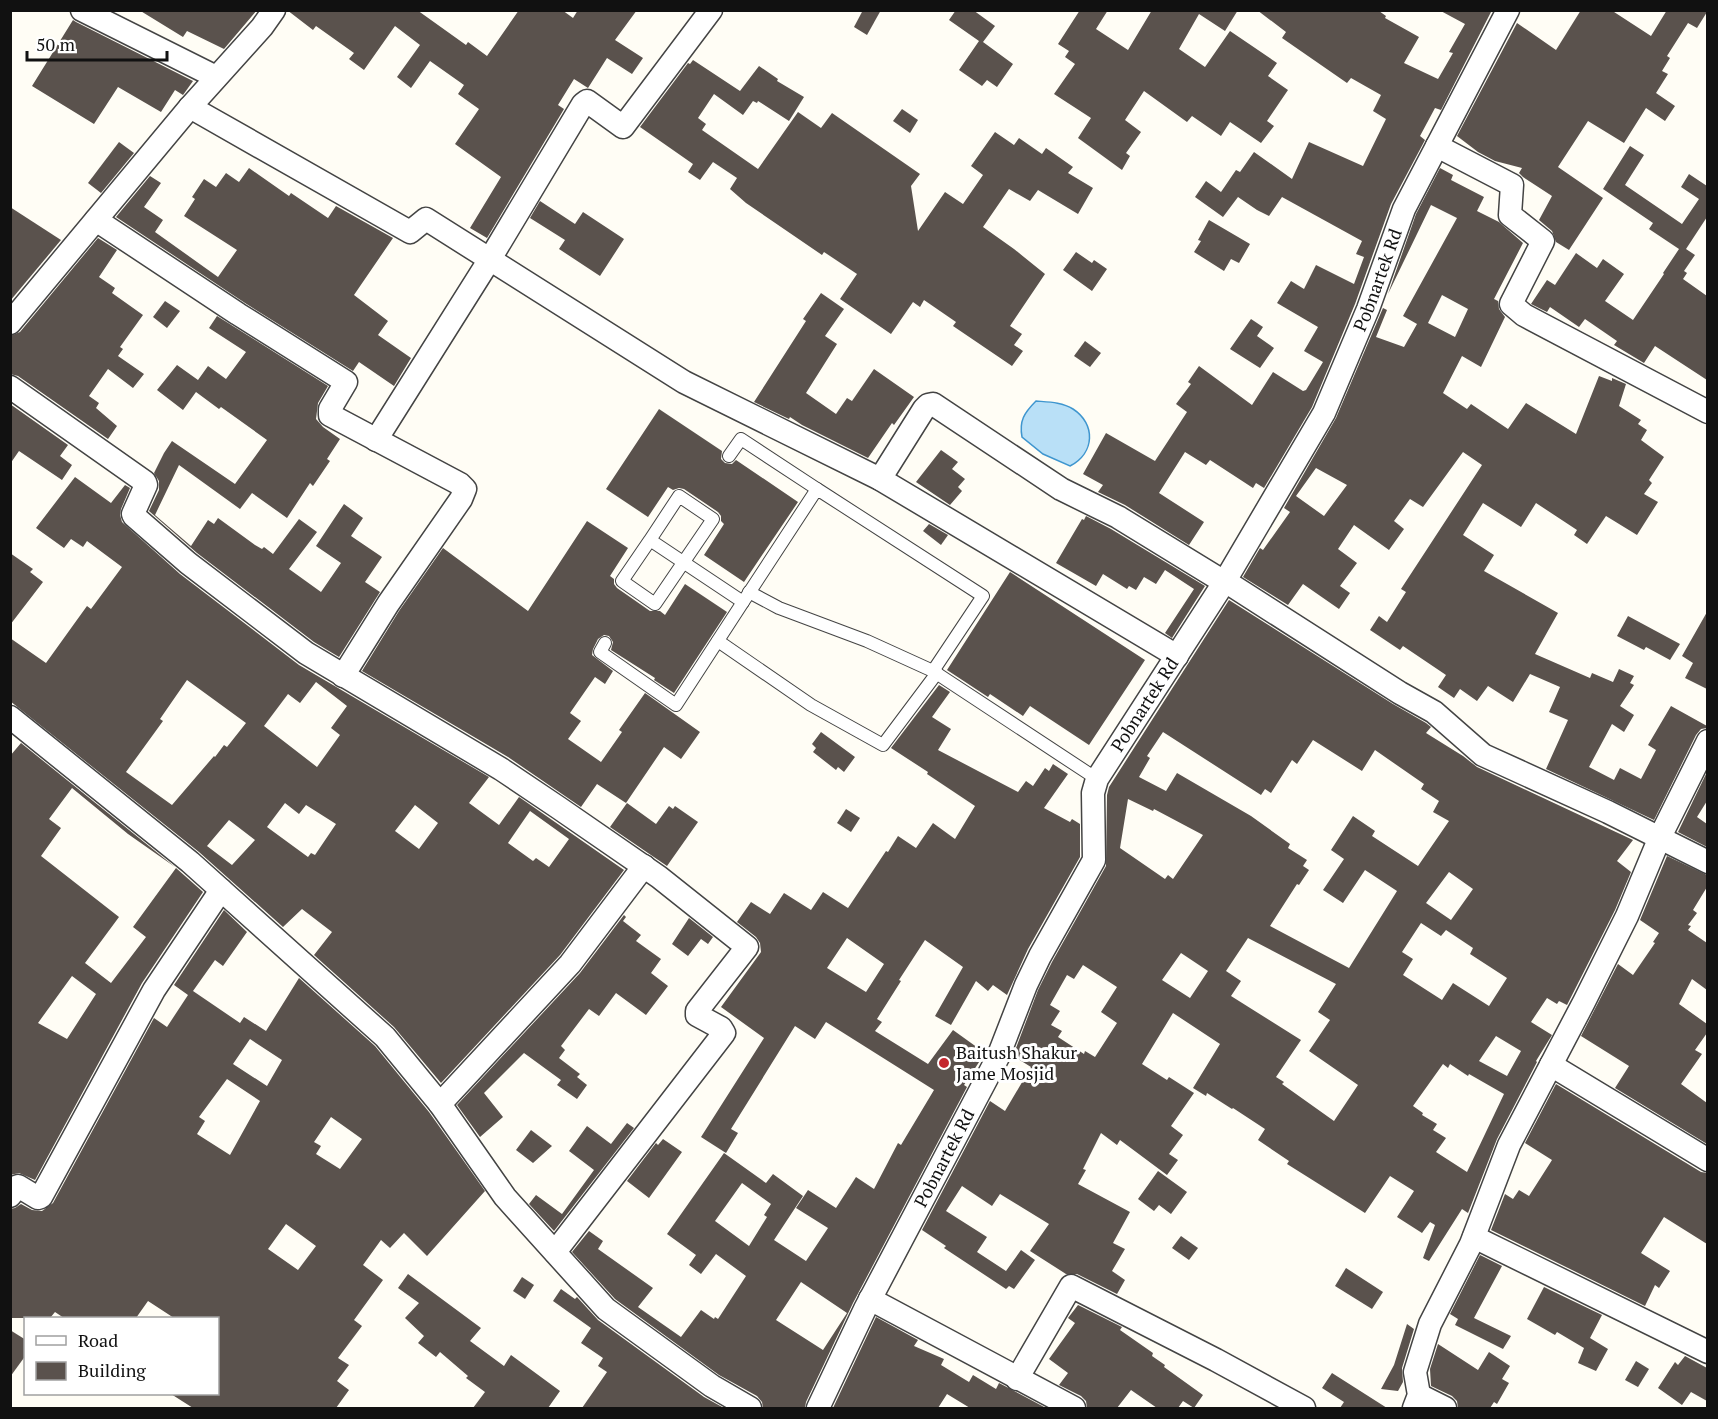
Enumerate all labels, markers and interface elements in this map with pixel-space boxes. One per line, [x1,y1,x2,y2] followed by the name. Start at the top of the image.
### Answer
[27,24,166,62] scale bar
[36,32,76,56] text: 50 m
[1347,225,1407,335] street label: Pobnartek Rd
[1105,653,1183,756] street label: Pobnartek Rd
[956,1040,1077,1085] place label: Baitush Shakur Jame Mosjid
[937,1056,951,1070] marker: Baitush Shakur Jame Mosjid
[908,1105,979,1211] street label: Pobnartek Rd
[24,1317,219,1395] legend
[78,1328,118,1352] text: Road
[78,1358,146,1382] text: Building

